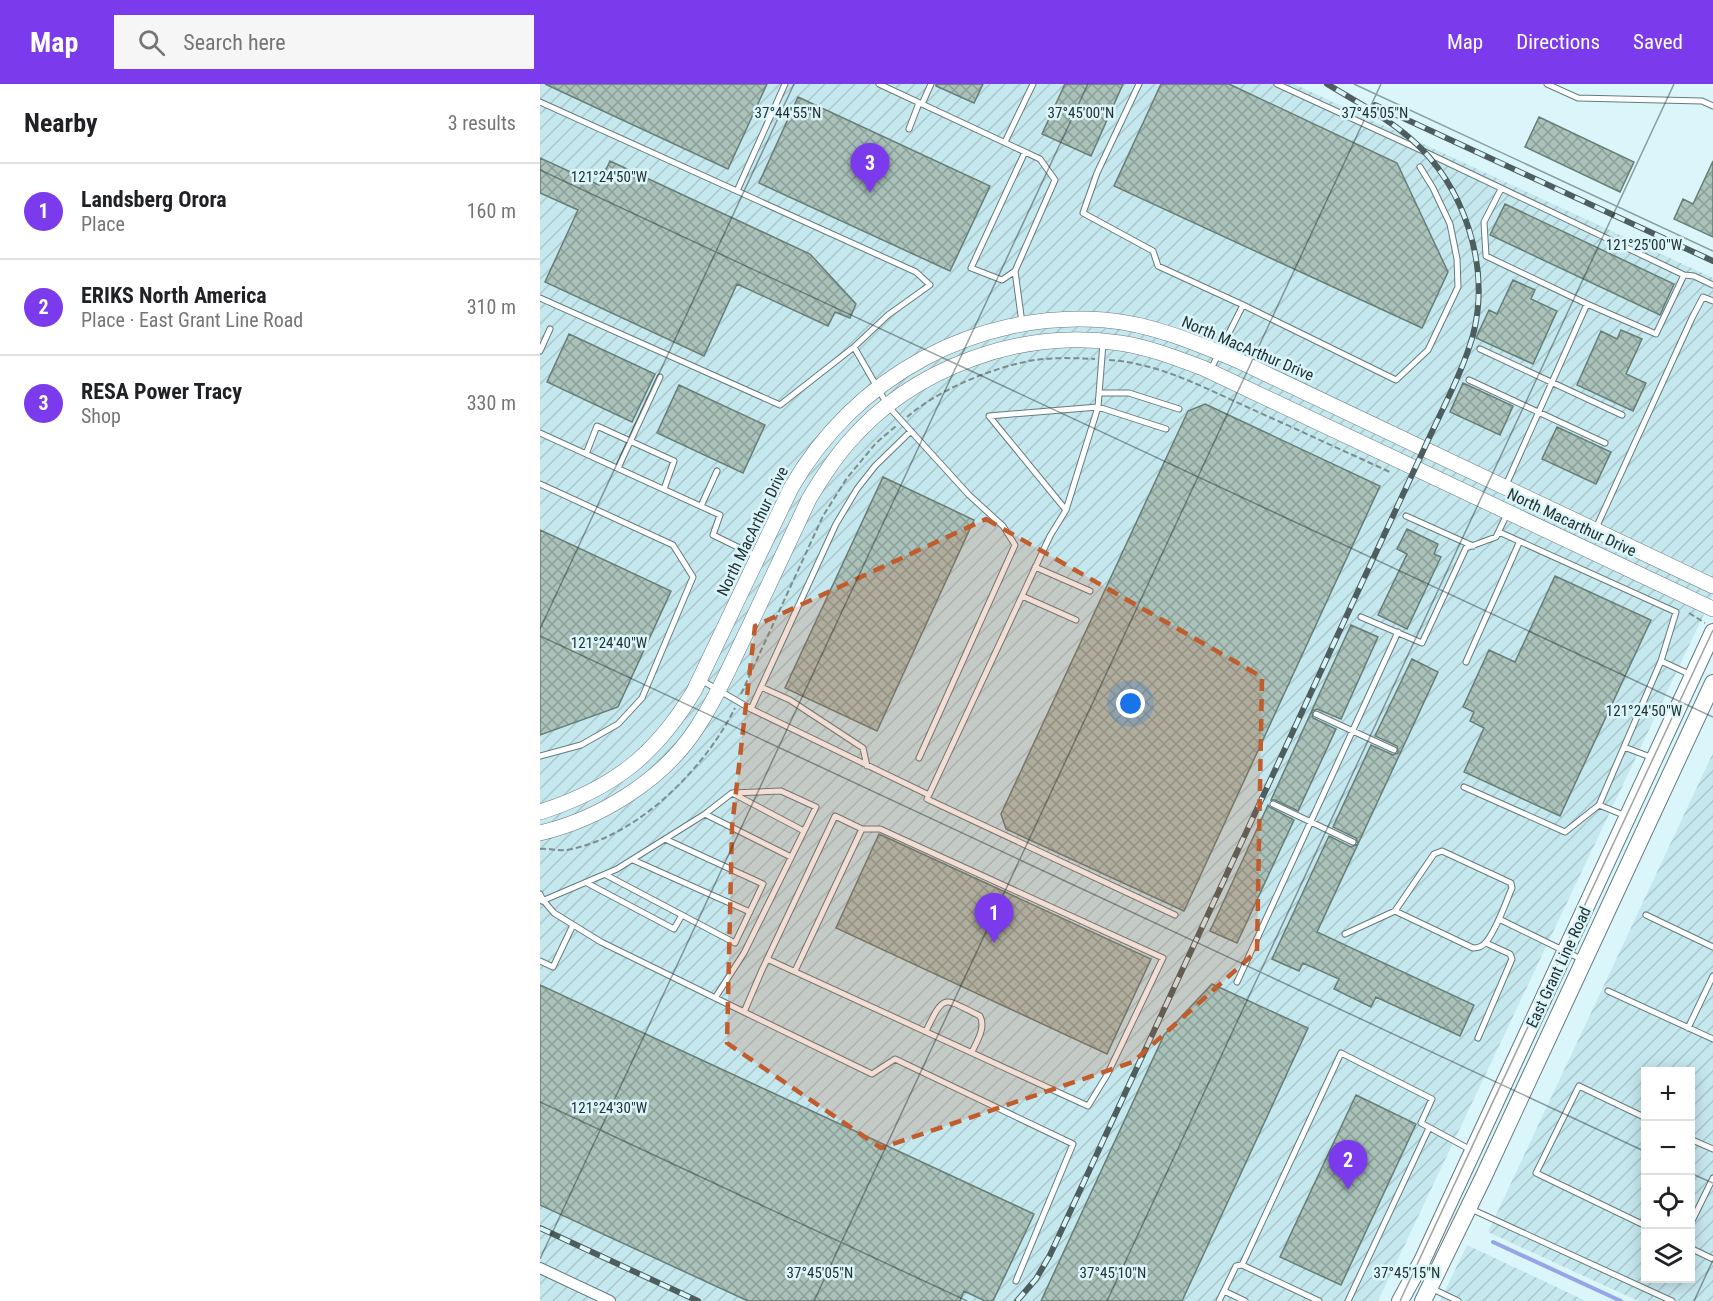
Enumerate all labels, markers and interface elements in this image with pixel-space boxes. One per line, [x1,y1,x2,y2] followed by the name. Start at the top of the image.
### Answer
[114,15,534,69] search box
[30,26,78,59] text: Map
[135,26,168,59] icon: search
[183,30,286,55] text: Search here
[1447,30,1483,54] text: Map
[1516,30,1600,54] text: Directions
[1633,30,1683,54] text: Saved
[755,104,821,122] text: 37°44'55"N
[1048,104,1114,122] text: 37°45'00"N
[1342,104,1408,122] text: 37°45'05"N
[24,108,98,138] text: Nearby
[448,111,516,135] text: 3 results
[850,144,890,193] pin: 3
[571,168,648,186] text: 121°24'50"W
[81,187,227,212] text: Landsberg Orora
[38,199,49,223] text: 1
[467,199,516,223] text: 160 m
[81,212,125,236] text: Place
[1606,236,1683,254] text: 121°25'00"W
[81,283,267,308] text: ERIKS North America
[38,295,49,319] text: 2
[467,295,516,319] text: 310 m
[81,308,303,332] text: Place · East Grant Line Road
[1179,312,1317,385] street label: North MacArthur Drive
[81,379,242,404] text: RESA Power Tracy
[38,391,49,415] text: 3
[467,391,516,415] text: 330 m
[81,404,121,428] text: Shop
[713,463,792,599] street label: North MacArthur Drive
[1504,484,1639,561] street label: North Macarthur Drive
[571,634,648,652] text: 121°24'40"W
[1116,689,1145,718] your location
[1606,702,1683,720] text: 121°24'50"W
[974,894,1014,943] pin: 1
[1522,904,1595,1031] street label: East Grant Line Road
[1641,1067,1695,1283] map controls
[1641,1067,1695,1121] button: +
[571,1099,648,1117] text: 121°24'30"W
[1641,1121,1695,1175] button: −
[1328,1140,1368,1190] pin: 2
[1641,1175,1695,1229] button: locate
[1641,1229,1695,1283] button: layers
[787,1264,853,1282] text: 37°45'05"N
[1080,1264,1146,1282] text: 37°45'10"N
[1374,1264,1440,1282] text: 37°45'15"N

